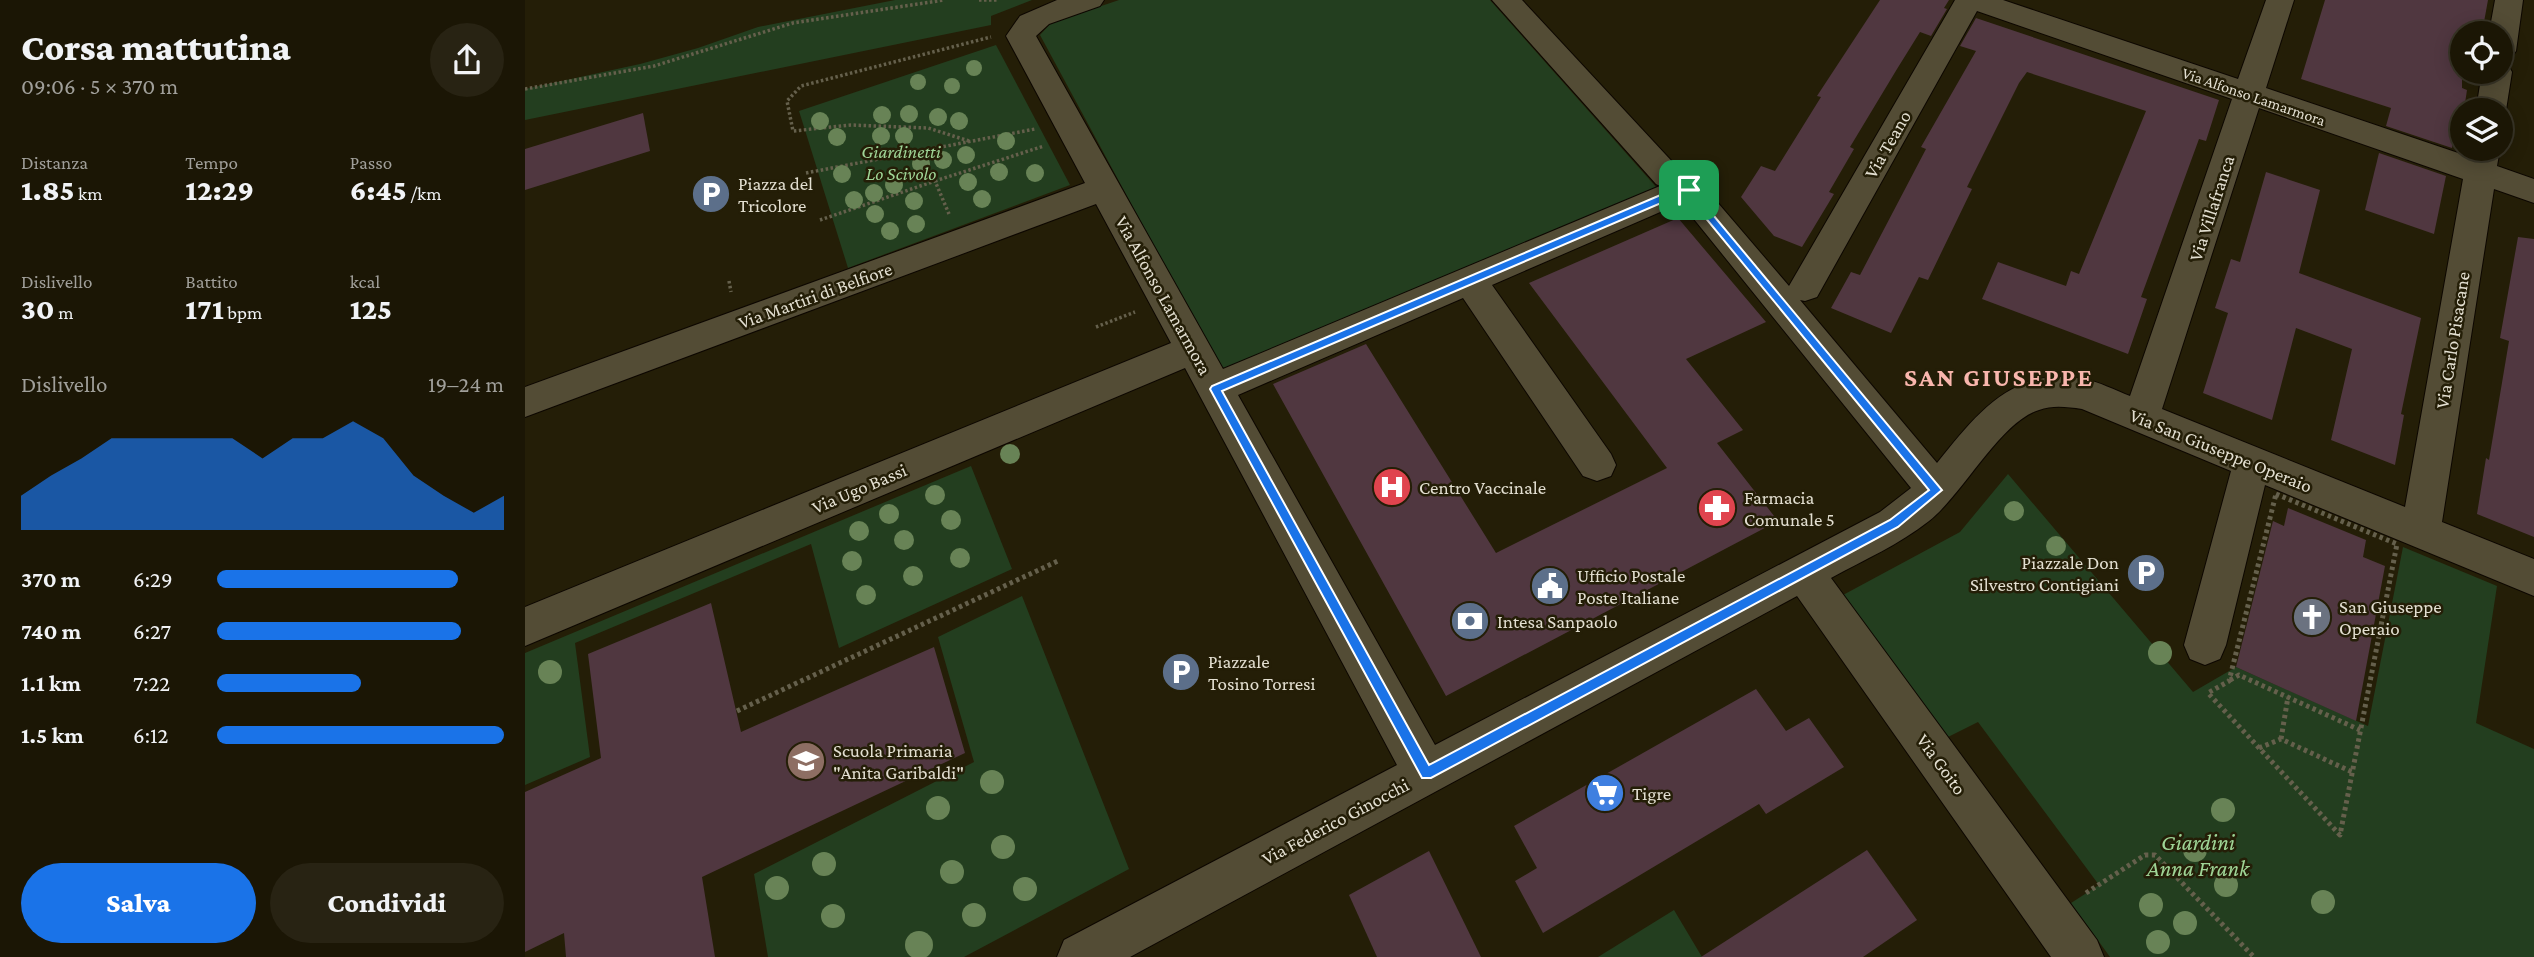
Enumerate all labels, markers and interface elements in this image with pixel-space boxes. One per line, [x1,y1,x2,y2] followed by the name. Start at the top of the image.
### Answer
[2450,21,2513,161] map controls
[2450,21,2513,84] button: locate
[430,23,504,97] button: share
[21,26,291,68] text: Corsa mattutina
[2180,64,2328,129] street label: Via Alfonso Lamarmora
[21,73,178,99] text: 09:06 · 5 × 370 m
[2450,98,2513,161] button: layers
[1860,107,1915,182] street label: Via Teano
[861,141,942,184] park label: Giardinetti Lo Scivolo
[21,152,88,173] text: Distanza
[185,152,238,173] text: Tempo
[350,152,392,173] text: Passo
[2185,152,2238,264] street label: Via Villafranca
[1659,160,1719,220] pin
[1670,171,1708,209] icon: arrive
[21,173,75,206] text: 1.85
[185,173,254,206] text: 12:29
[350,173,407,206] text: 6:45
[690,173,732,215] parking icon: Piazza del Tricolore
[738,173,813,216] place label: Piazza del Tricolore
[75,183,102,204] text: km
[407,183,441,204] text: /km
[1111,212,1216,378] street label: Via Alfonso Lamarmora
[735,258,895,333] street label: Via Martiri di Belfiore
[2431,270,2474,410] street label: Via Carlo Pisacane
[21,271,92,292] text: Dislivello
[185,271,238,292] text: Battito
[350,271,380,292] text: kcal
[21,292,55,325] text: 30
[185,292,224,325] text: 171
[350,292,392,325] text: 125
[55,302,73,323] text: m
[224,302,262,323] text: bpm
[1904,363,2094,392] district label: SAN GIUSEPPE
[21,371,107,397] text: Dislivello
[428,371,504,397] text: 19–24 m
[2127,404,2315,497] street label: Via San Giuseppe Operaio
[809,459,910,518] street label: Via Ugo Bassi
[1371,466,1413,508] hospital icon: Centro Vaccinale
[1419,477,1546,498] place label: Centro Vaccinale
[1696,487,1738,529] pharmacy icon: Farmacia Comunale 5
[1744,487,1835,530] place label: Farmacia Comunale 5
[1970,552,2119,595] place label: Piazzale Don Silvestro Contigiani
[2125,552,2167,594] parking icon: Piazzale Don Silvestro Contigiani
[1529,565,1571,607] public building icon: Ufficio Postale Poste Italiane
[1577,565,1685,608] place label: Ufficio Postale Poste Italiane
[21,566,81,592] text: 370 m
[133,566,173,592] text: 6:29
[2291,596,2333,638] church icon: San Giuseppe Operaio
[2339,596,2442,639] place label: San Giuseppe Operaio
[1449,600,1491,642] bank icon: Intesa Sanpaolo
[1497,611,1618,632] place label: Intesa Sanpaolo
[21,618,81,644] text: 740 m
[133,618,171,644] text: 6:27
[1160,651,1202,693] parking icon: Piazzale Tosino Torresi
[1208,651,1316,694] place label: Piazzale Tosino Torresi
[21,670,81,696] text: 1.1 km
[133,670,170,696] text: 7:22
[21,722,84,748] text: 1.5 km
[133,722,169,748] text: 6:12
[1913,730,1971,799] street label: Via Goito
[785,740,827,782] school or university icon: Scuola Primaria "Anita Garibaldi"
[833,740,964,783] place label: Scuola Primaria "Anita Garibaldi"
[1584,772,1626,814] supermarket icon: Tigre
[1258,774,1412,869] street label: Via Federico Ginocchi
[1632,783,1671,804] place label: Tigre
[2146,829,2250,881] park label: Giardini Anna Frank
[21,863,256,943] button: Salva
[270,863,504,943] button: Condividi

